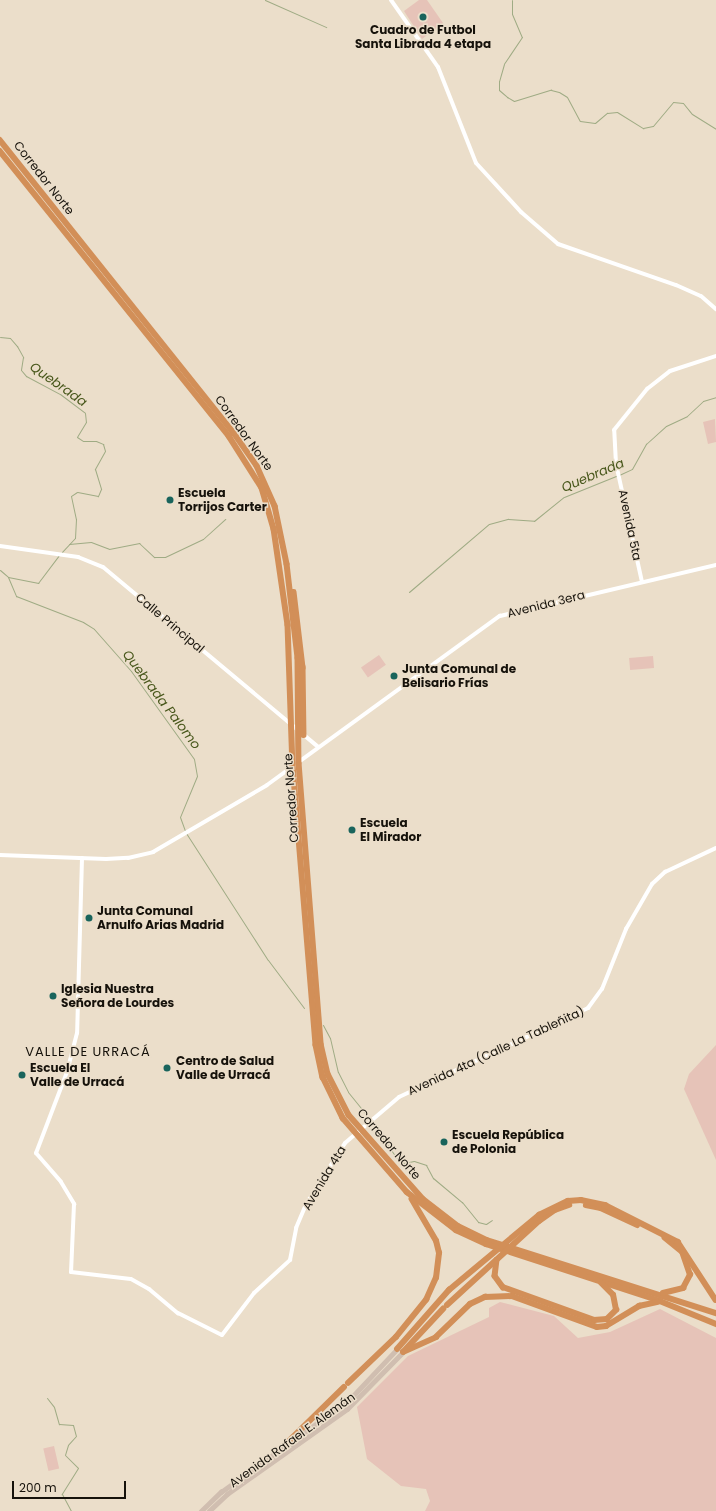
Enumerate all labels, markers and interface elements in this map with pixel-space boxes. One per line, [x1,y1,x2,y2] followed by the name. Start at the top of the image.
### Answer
[418,12,428,22] marker: Cuadro de Futbol Santa Librada 4 etapa
[355,23,491,51] place label: Cuadro de Futbol Santa Librada 4 etapa
[11,138,77,218] street label: Corredor Norte
[26,360,90,410] water label: Quebrada
[212,393,276,473] street label: Corredor Norte
[559,456,627,496] water label: Quebrada
[178,486,267,514] place label: Escuela Torrijos Carter
[615,488,645,562] street label: Avenida 5ta
[165,495,175,505] marker: Escuela Torrijos Carter
[506,587,586,621] street label: Avenida 3era
[133,590,207,656] street label: Calle Principal
[119,647,203,753] water label: Quebrada Palomo
[402,662,516,690] place label: Junta Comunal de Belisario Frías
[389,671,399,681] marker: Junta Comunal de Belisario Frías
[281,753,301,843] street label: Corredor Norte
[360,816,421,844] place label: Escuela El Mirador
[347,825,357,835] marker: Escuela El Mirador
[97,904,224,932] place label: Junta Comunal Arnulfo Arias Madrid
[84,913,94,923] marker: Junta Comunal Arnulfo Arias Madrid
[61,982,174,1010] place label: Iglesia Nuestra Señora de Lourdes
[48,991,58,1001] marker: Iglesia Nuestra Señora de Lourdes
[405,1004,587,1098] street label: Avenida 4ta (Calle La Tableñita)
[25,1044,151,1060] district label: VALLE DE URRACÁ
[176,1054,274,1082] place label: Centro de Salud Valle de Urracá
[30,1061,124,1089] place label: Escuela El Valle de Urracá
[161,1062,173,1074] marker: Centro de Salud Valle de Urracá
[17,1070,27,1080] marker: Escuela El Valle de Urracá
[354,1106,424,1182] street label: Corredor Norte
[452,1128,564,1156] place label: Escuela República de Polonia
[439,1137,449,1147] marker: Escuela República de Polonia
[299,1143,349,1213] street label: Avenida 4ta
[226,1390,358,1490] street label: Avenida Rafael E. Alemán
[14,1473,128,1499] scale bar
[19,1479,57,1496] text: 200 m

